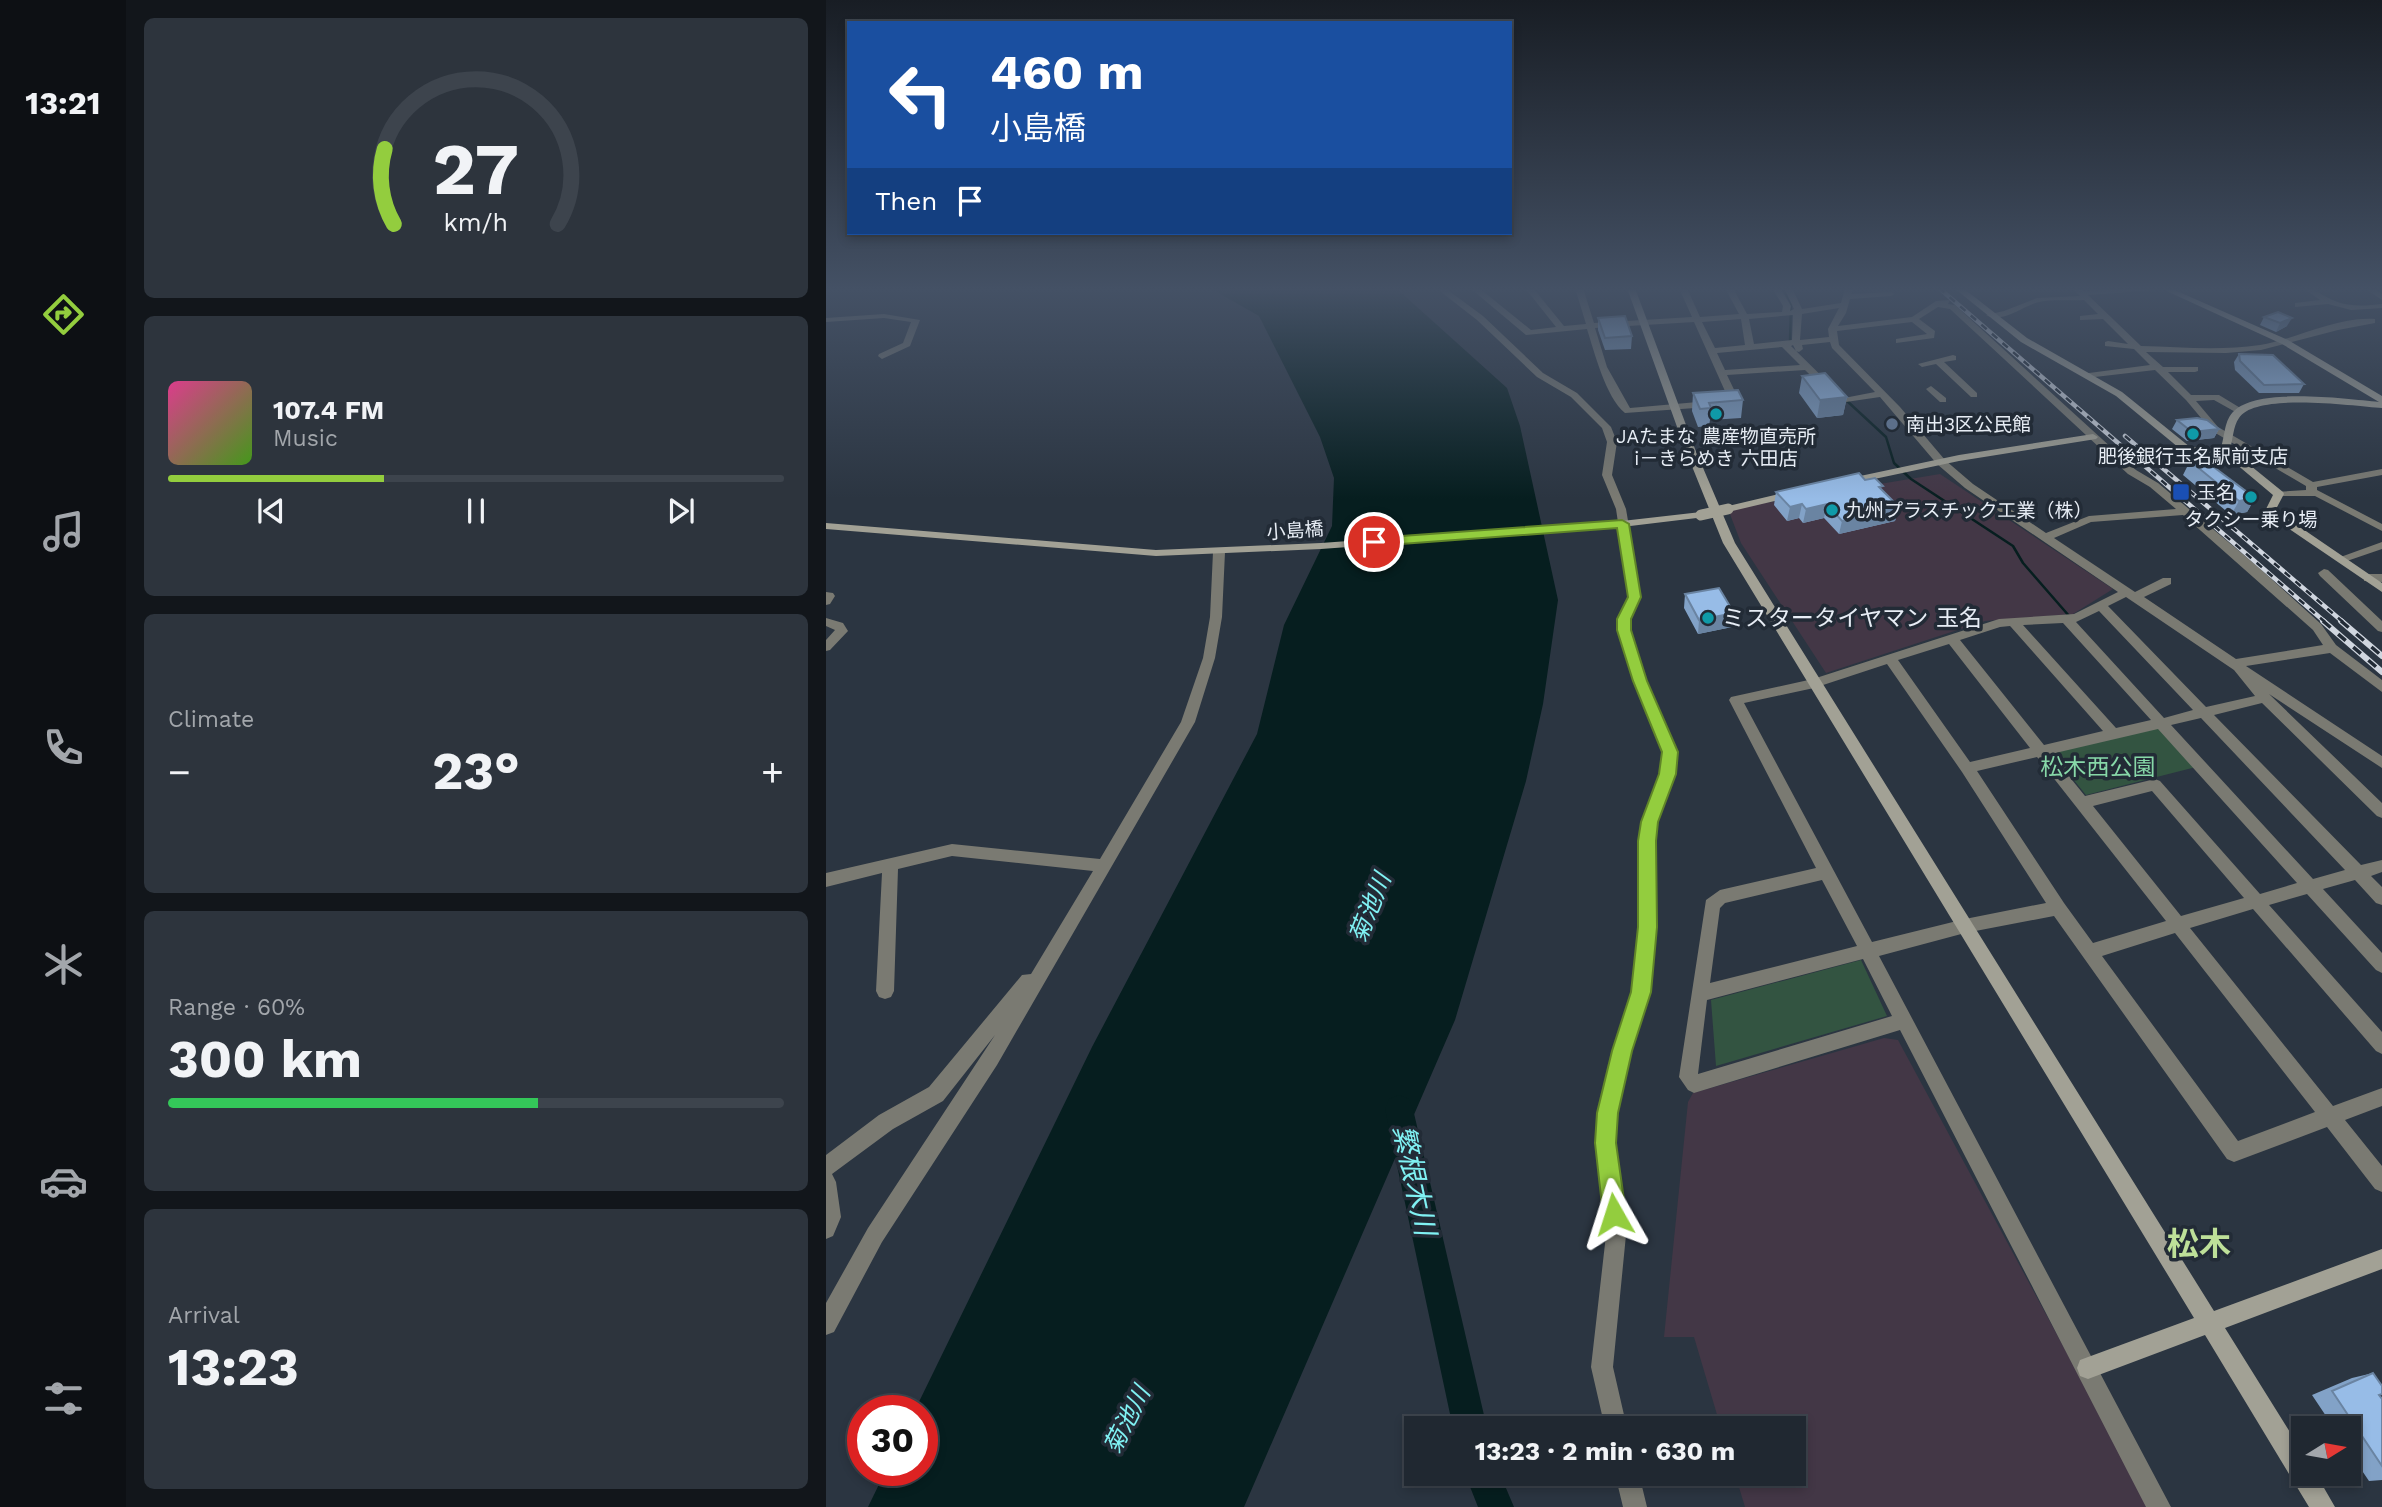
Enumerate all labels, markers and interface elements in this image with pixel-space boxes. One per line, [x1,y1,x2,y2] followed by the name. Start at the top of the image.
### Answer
[990,43,1144,101] text: 460 m
[875,49,966,140] icon: left
[25,84,101,122] text: 13:21
[990,109,1086,147] text: 小島橋
[433,126,519,212] text: 27
[951,182,989,220] icon: arrive
[875,186,937,216] text: Then
[444,208,508,237] text: km/h
[39,290,88,339] icon: directions
[273,395,384,425] text: 107.4 FM
[1708,406,1724,422] marker: JAたまな 農産物直売所 i－きらめき 六田店
[1906,413,2031,436] place label: 南出3区公民館
[1884,416,1900,432] marker: 南出3区公民館
[273,425,338,452] text: Music
[1616,425,1816,470] place label: JAたまな 農産物直売所 i－きらめき 六田店
[2185,426,2201,442] marker: 肥後銀行玉名駅前支店
[2098,445,2288,468] place label: 肥後銀行玉名駅前支店
[2197,481,2235,504] place label: 玉名
[2171,482,2191,502] marker: 玉名
[2243,489,2259,505] marker: タクシー乗り場
[252,492,290,530] icon: previous
[457,492,495,530] icon: pause
[662,492,700,530] icon: next
[1846,499,2093,522] place label: 九州プラスチック工業（株）
[1824,502,1840,518] marker: 九州プラスチック工業（株）
[39,507,88,556] icon: music
[2184,508,2318,531] place label: タクシー乗り場
[1344,512,1404,572] pin
[1266,517,1324,544] street label: 小島橋
[1355,523,1393,561] icon: arrive
[1722,605,1982,632] place label: ミスタータイヤマン 玉名
[1700,610,1716,626] marker: ミスタータイヤマン 玉名
[168,706,254,733] text: Climate
[39,723,88,772] icon: phone
[432,741,520,802] text: 23°
[168,750,191,794] text: −
[761,750,784,794] text: +
[2041,754,2156,781] park label: 松木西公園
[1344,867,1398,947] water label: 菊池川
[39,940,88,989] icon: climate
[168,994,305,1021] text: Range · 60%
[168,1029,362,1090] text: 300 km
[1387,1122,1443,1241] water label: 繁根木川
[39,1157,88,1206] icon: car
[1577,1177,1651,1251] position arrow
[2167,1225,2231,1263] district label: 松木
[168,1302,240,1329] text: Arrival
[168,1337,299,1398] text: 13:23
[39,1374,88,1423] icon: filters
[1098,1379,1157,1458] water label: 菊池川
[847,1395,938,1486] speed limit sign: 30
[2291,1416,2361,1486] north arrow
[2291,1416,2361,1486] map controls
[1475,1436,1735,1466] text: 13:23 · 2 min · 630 m

